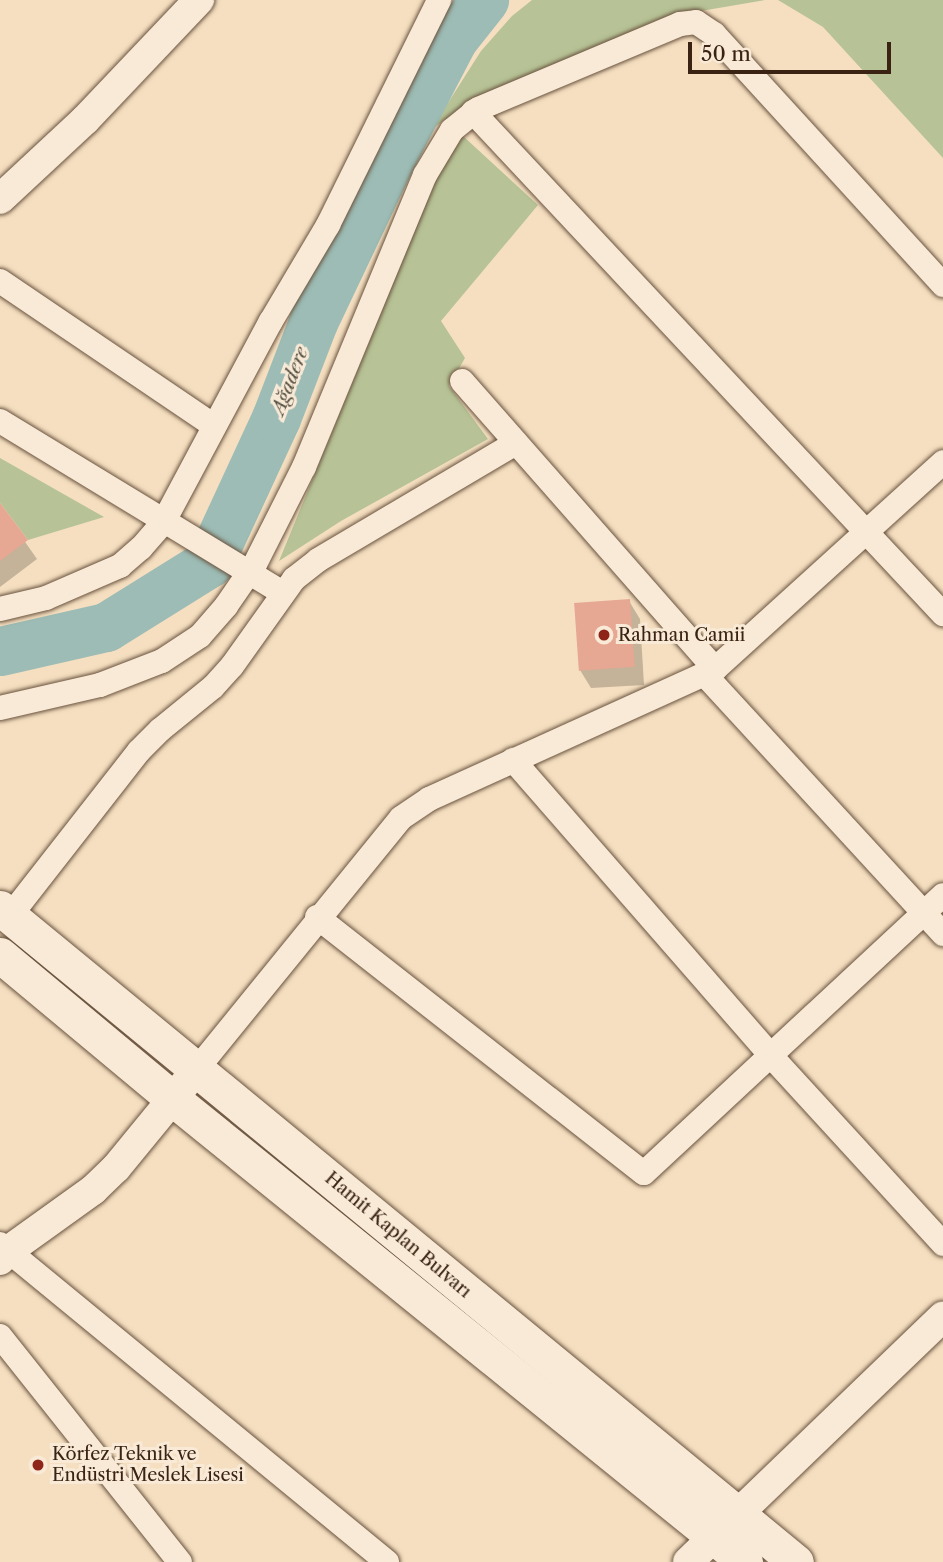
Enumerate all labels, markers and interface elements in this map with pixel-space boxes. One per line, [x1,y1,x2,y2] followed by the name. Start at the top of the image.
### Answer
[691,28,894,72] scale bar
[701,41,751,66] text: 50 m
[267,344,313,418] water label: Ağadere
[618,624,745,646] place label: Rahman Camii
[596,627,612,643] marker: Rahman Camii
[320,1167,476,1303] street label: Hamit Kaplan Bulvarı
[52,1444,244,1486] place label: Körfez Teknik ve Endüstri Meslek Lisesi
[30,1457,46,1473] marker: Körfez Teknik ve Endüstri Meslek Lisesi

